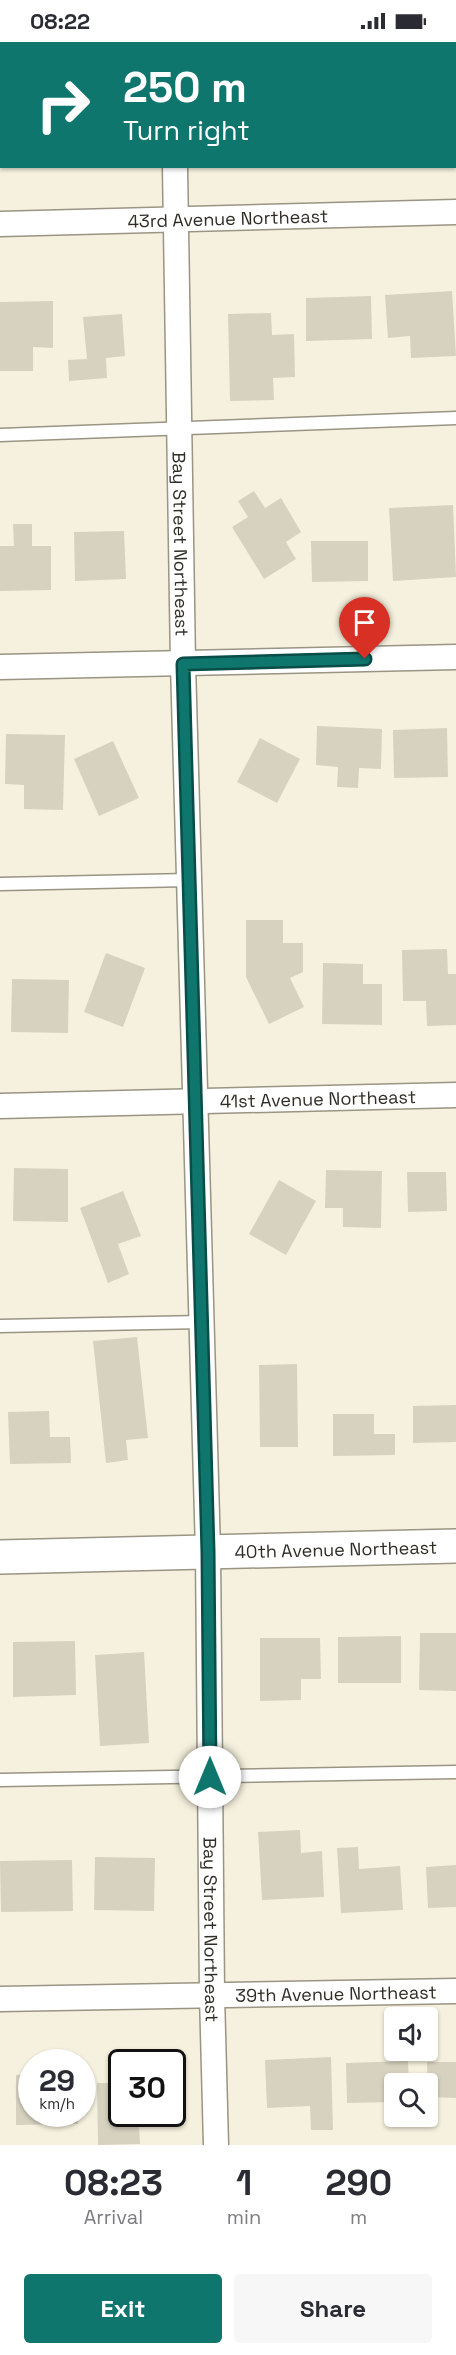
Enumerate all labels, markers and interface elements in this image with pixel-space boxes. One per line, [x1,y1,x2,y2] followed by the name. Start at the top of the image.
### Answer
[30,7,90,35] text: 08:22
[123,61,247,114] text: 250 m
[24,66,102,144] icon: right
[123,113,250,148] text: Turn right
[127,204,328,232] street label: 43rd Avenue Northeast
[168,451,194,637] street label: Bay Street Northeast
[339,597,390,659] pin
[348,606,381,639] icon: arrive
[220,1084,416,1112] street label: 41st Avenue Northeast
[234,1535,437,1563] street label: 40th Avenue Northeast
[178,1745,242,1809] position arrow
[199,1837,224,2022] street label: Bay Street Northeast
[235,1980,437,2006] street label: 39th Avenue Northeast
[384,2007,438,2127] map controls
[384,2007,438,2061] button: sound
[108,2049,186,2127] speed limit sign: 30
[39,2061,75,2100] text: 29
[384,2073,438,2127] button: search
[39,2094,75,2113] text: km/h
[64,2160,163,2206] text: 08:23
[236,2160,252,2206] text: 1
[325,2160,392,2206] text: 290
[84,2204,143,2230] text: Arrival
[227,2204,261,2230] text: min
[350,2204,367,2230] text: m
[24,2274,222,2343] button: Exit
[234,2274,432,2343] button: Share

